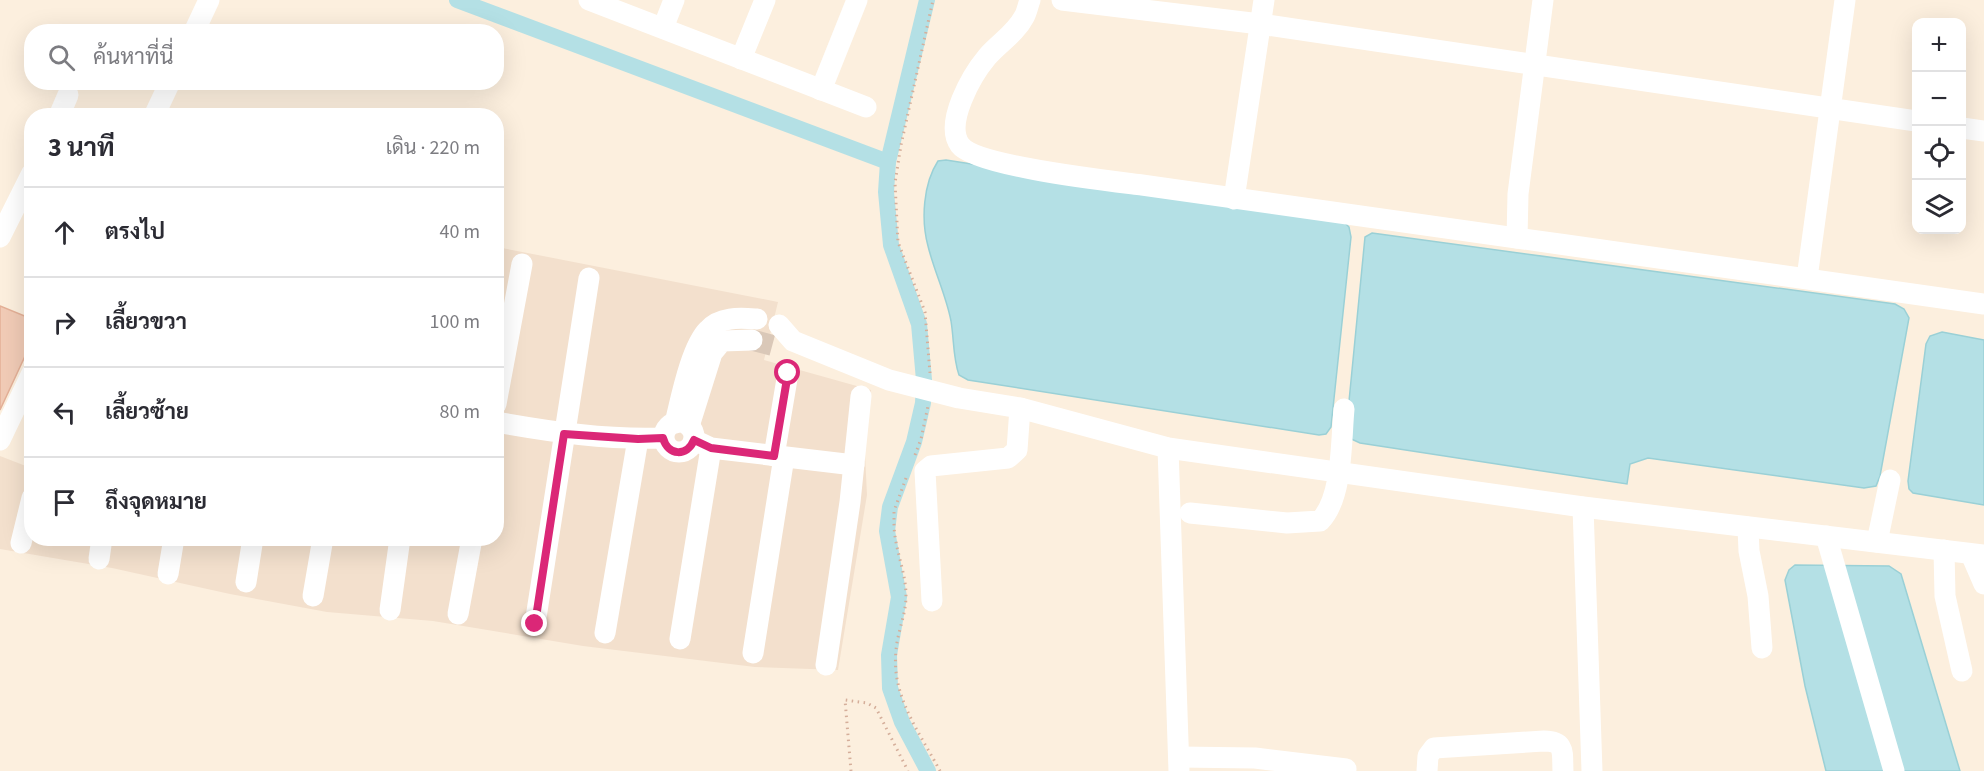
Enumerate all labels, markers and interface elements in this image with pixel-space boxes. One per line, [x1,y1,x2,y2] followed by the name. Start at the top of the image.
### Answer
[1912,18,1966,234] map controls
[1912,18,1966,72] button: +
[24,24,504,90] search box
[45,41,78,74] icon: search
[93,41,173,73] text: ค้นหาที่นี่
[1912,72,1966,126] button: −
[1912,126,1966,180] button: locate
[48,129,115,166] text: 3 นาที
[386,134,480,162] text: เดิน · 220 m
[1912,180,1966,234] button: layers
[48,216,81,249] icon: ahead
[105,216,165,248] text: ตรงไป
[440,218,480,246] text: 40 m
[48,306,81,339] icon: right
[105,306,187,338] text: เลี้ยวขวา
[430,308,480,336] text: 100 m
[774,359,800,385] route start
[48,396,81,429] icon: left
[105,396,189,428] text: เลี้ยวซ้าย
[440,398,480,426] text: 80 m
[48,486,81,519] icon: arrive
[105,486,207,518] text: ถึงจุดหมาย
[521,610,547,636] route end

